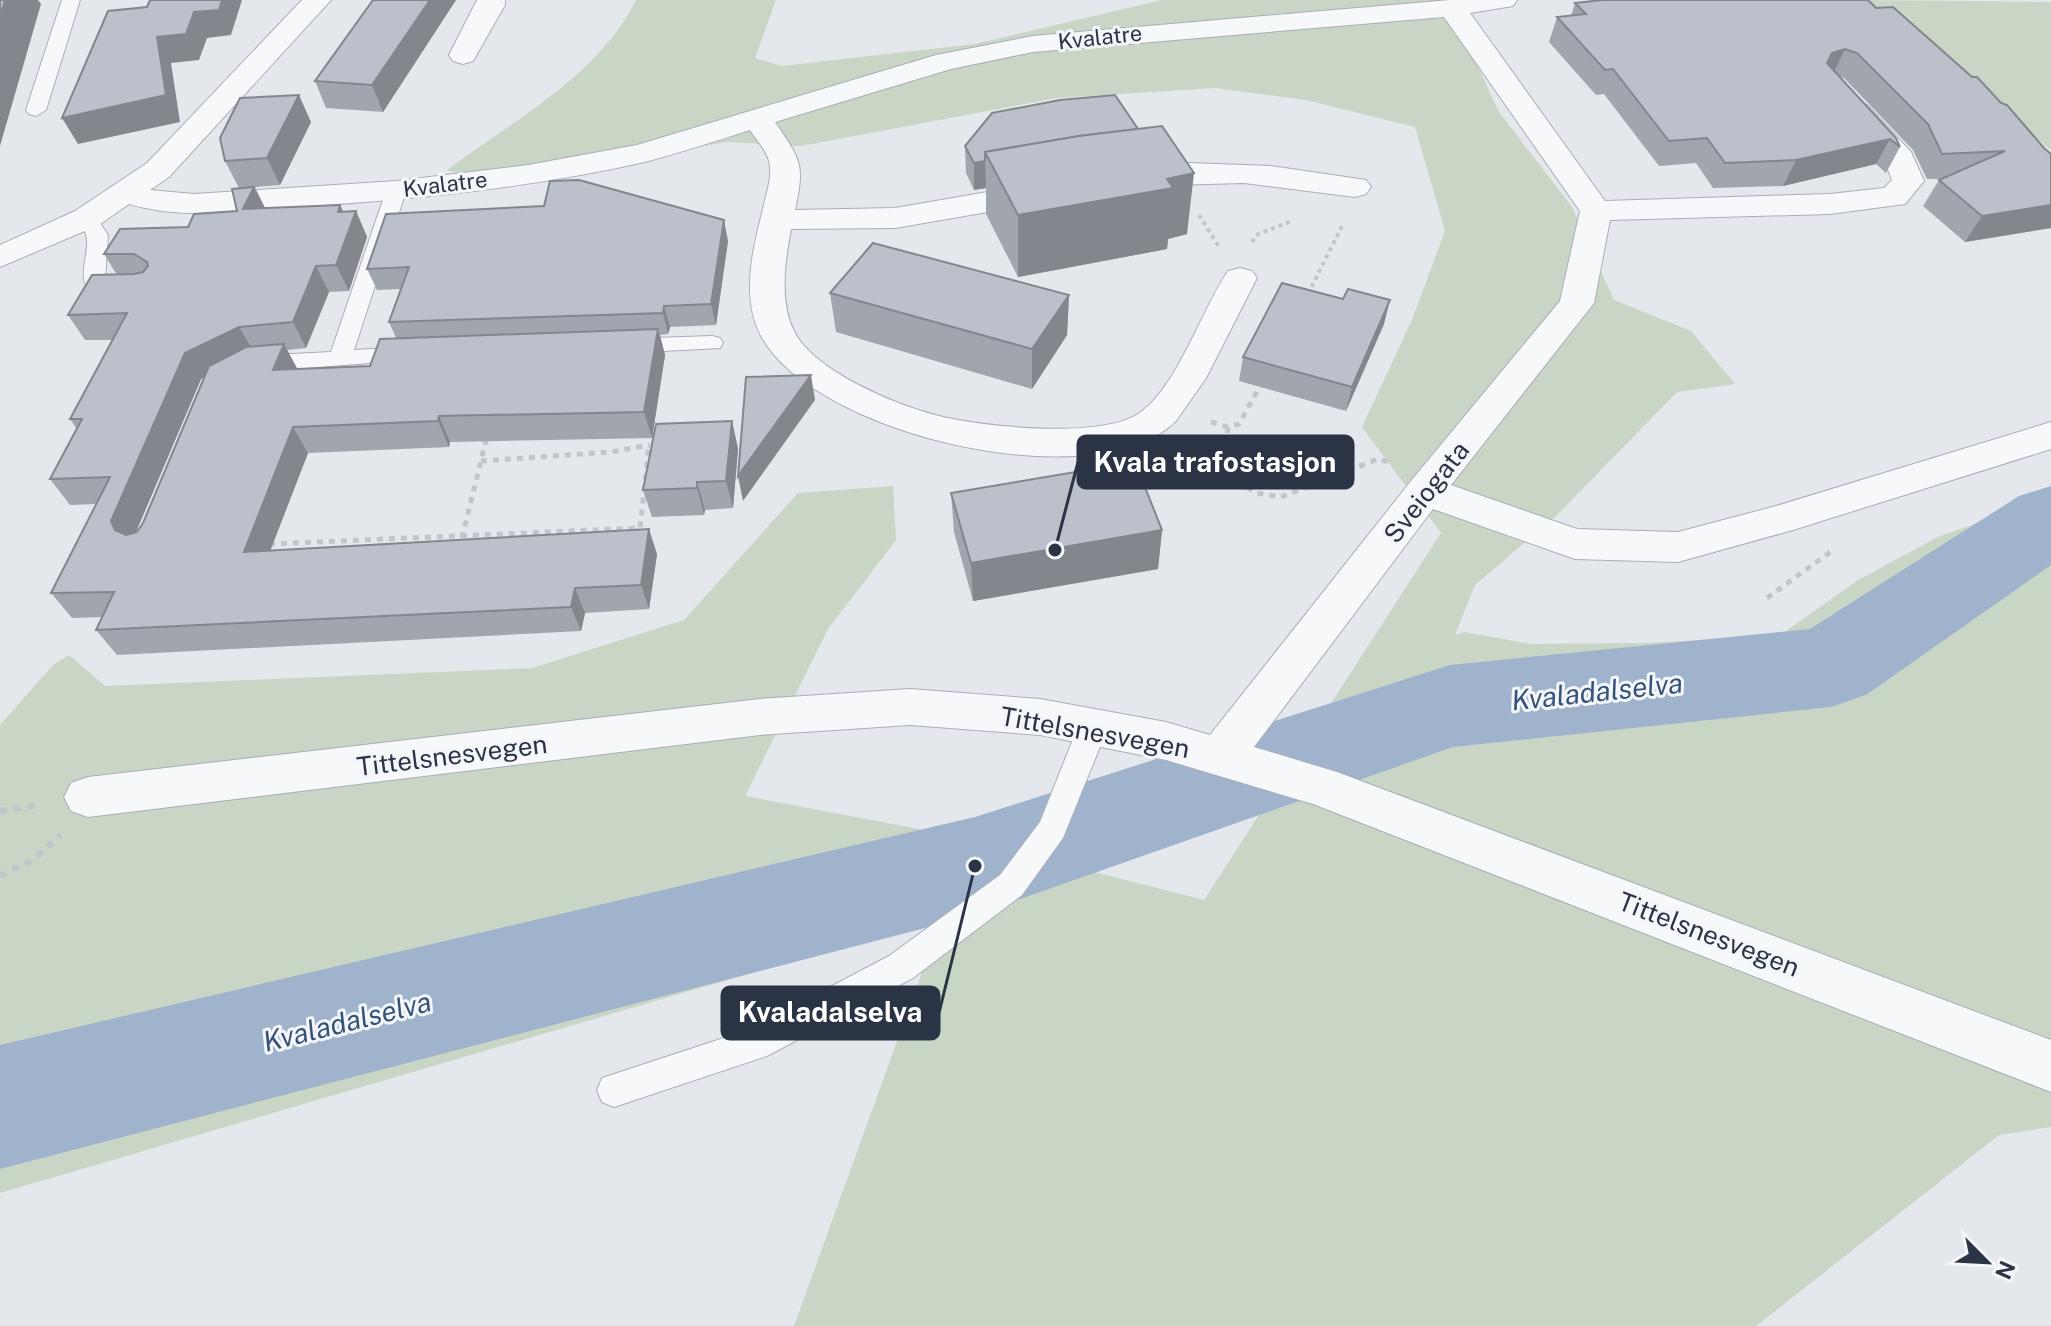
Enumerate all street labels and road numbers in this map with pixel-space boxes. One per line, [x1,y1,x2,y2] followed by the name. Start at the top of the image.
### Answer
[1056,20,1144,54] street label: Kvalatre
[401,166,489,202] street label: Kvalatre
[1377,435,1475,549] street label: Sveiogata
[998,700,1192,764] street label: Tittelsnesvegen
[355,728,549,782] street label: Tittelsnesvegen
[1614,885,1804,983] street label: Tittelsnesvegen

